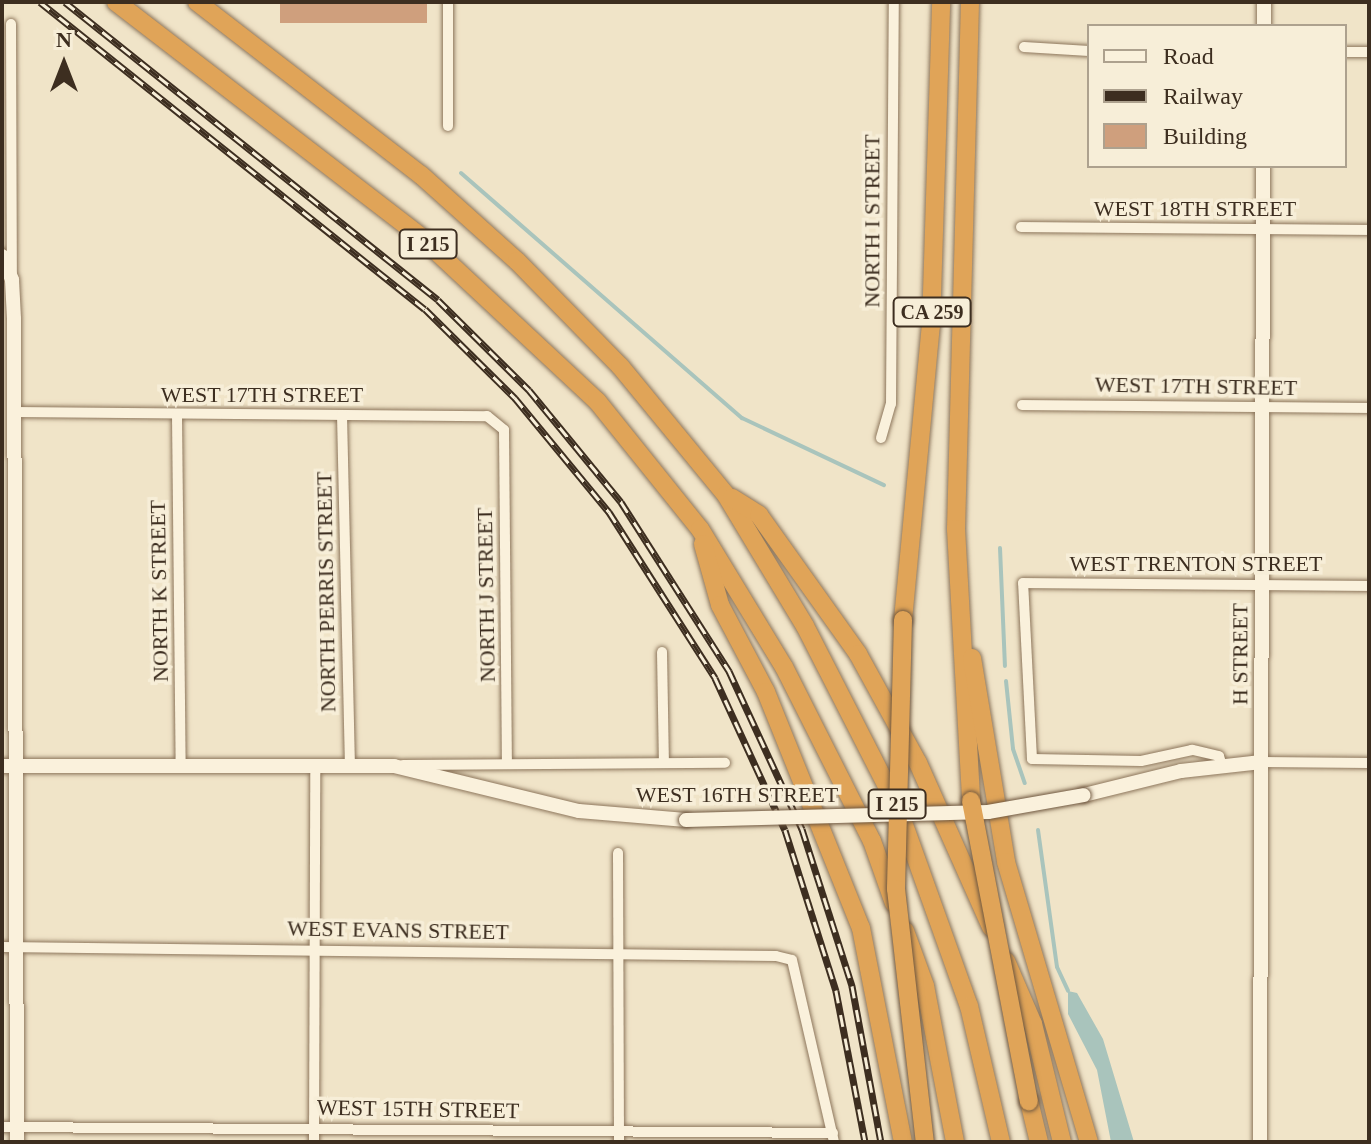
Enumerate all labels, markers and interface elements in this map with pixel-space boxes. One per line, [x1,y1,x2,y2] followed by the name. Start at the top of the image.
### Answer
[24,24,104,104] north arrow
[1087,24,1347,168] legend
[56,27,72,52] text: N
[1163,43,1214,69] text: Road
[1163,83,1243,109] text: Railway
[1163,123,1247,149] text: Building
[859,134,885,308] street label: NORTH I STREET
[1094,196,1296,222] street label: WEST 18TH STREET
[398,228,458,260] road number: I 215
[892,296,972,328] road number: CA 259
[1094,371,1298,401] street label: WEST 17TH STREET
[161,382,363,408] street label: WEST 17TH STREET
[311,471,341,713] street label: NORTH PERRIS STREET
[144,500,174,682] street label: NORTH K STREET
[471,507,501,683] street label: NORTH J STREET
[1069,551,1323,577] street label: WEST TRENTON STREET
[1227,603,1253,705] street label: H STREET
[636,782,838,808] street label: WEST 16TH STREET
[867,788,927,820] road number: I 215
[287,915,509,945] street label: WEST EVANS STREET
[316,1094,520,1124] street label: WEST 15TH STREET

